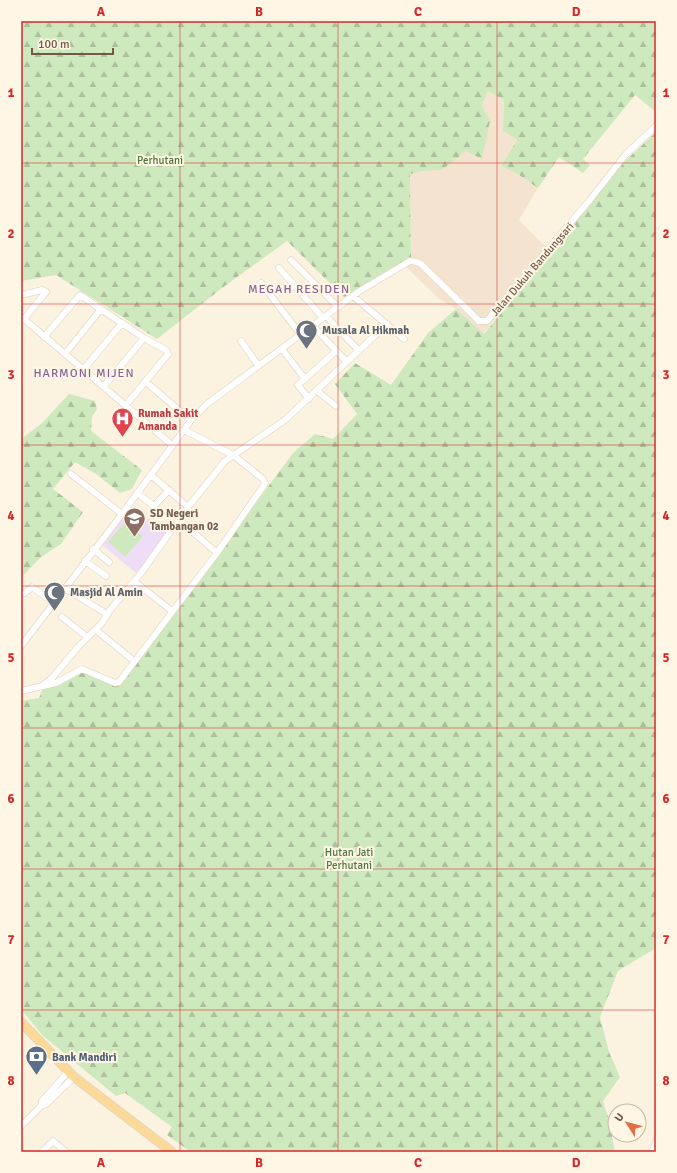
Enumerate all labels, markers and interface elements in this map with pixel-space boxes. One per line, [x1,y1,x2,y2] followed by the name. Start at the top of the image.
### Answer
[97,4,106,20] text: A
[255,4,263,20] text: B
[414,4,422,20] text: C
[572,4,581,20] text: D
[32,30,113,56] scale bar
[38,37,70,52] text: 100 m
[7,85,15,101] text: 1
[662,85,670,101] text: 1
[137,154,183,167] park label: Perhutani
[488,220,577,319] street label: Jalan Dukuh Bandungsari
[7,226,15,242] text: 2
[662,226,670,242] text: 2
[248,282,350,297] district label: MEGAH RESIDEN
[294,317,320,350] mosque icon: Musala Al Hikmah
[322,324,409,337] place label: Musala Al Hikmah
[33,366,135,381] district label: HARMONI MIJEN
[7,367,15,383] text: 3
[662,367,670,383] text: 3
[109,406,135,439] hospital icon: Rumah Sakit Amanda
[138,407,198,433] place label: Rumah Sakit Amanda
[122,506,148,539] school or university icon: SD Negeri Tambangan 02
[150,507,219,533] place label: SD Negeri Tambangan 02
[7,508,15,524] text: 4
[662,508,670,524] text: 4
[42,579,68,612] mosque icon: Masjid Al Amin
[70,586,143,599] place label: Masjid Al Amin
[7,650,15,666] text: 5
[662,650,670,666] text: 5
[7,791,15,807] text: 6
[662,791,670,807] text: 6
[325,846,373,872] park label: Hutan Jati Perhutani
[7,932,15,948] text: 7
[662,932,670,948] text: 7
[24,1044,50,1077] bank icon: Bank Mandiri
[52,1051,116,1064] place label: Bank Mandiri
[7,1073,15,1089] text: 8
[662,1073,670,1089] text: 8
[607,1103,647,1143] north arrow
[612,1111,627,1124] text: U
[97,1155,106,1171] text: A
[255,1155,263,1171] text: B
[414,1155,422,1171] text: C
[572,1155,581,1171] text: D

